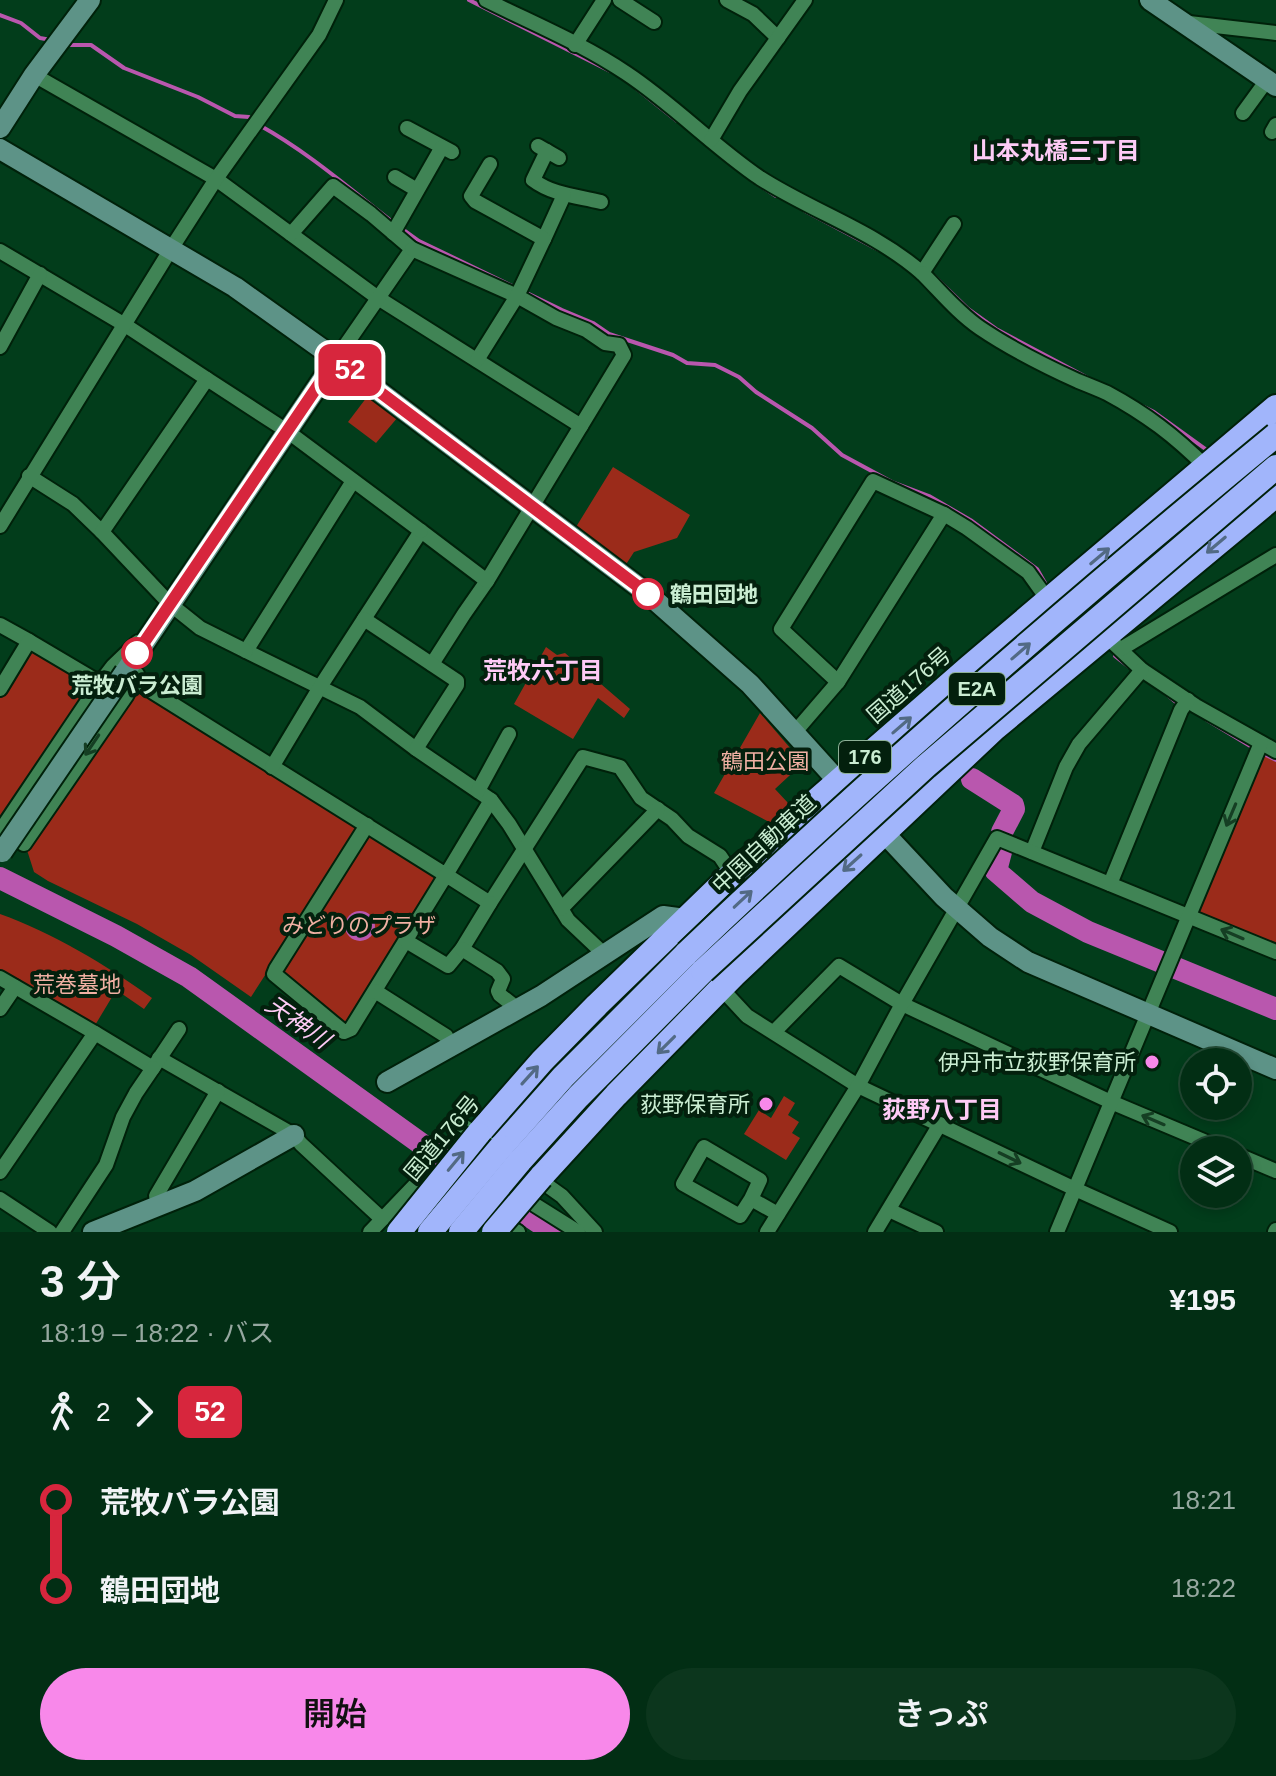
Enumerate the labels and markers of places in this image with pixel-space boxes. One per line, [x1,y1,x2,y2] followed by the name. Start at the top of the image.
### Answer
[633,579,663,609] marker: 鶴田団地
[670,582,758,607] place label: 鶴田団地
[122,638,152,668] marker: 荒牧バラ公園
[71,673,203,698] place label: 荒牧バラ公園
[938,1050,1136,1075] place label: 伊丹市立荻野保育所
[1143,1053,1161,1071] marker: 伊丹市立荻野保育所
[640,1092,750,1117] place label: 荻野保育所
[757,1095,775,1113] marker: 荻野保育所

